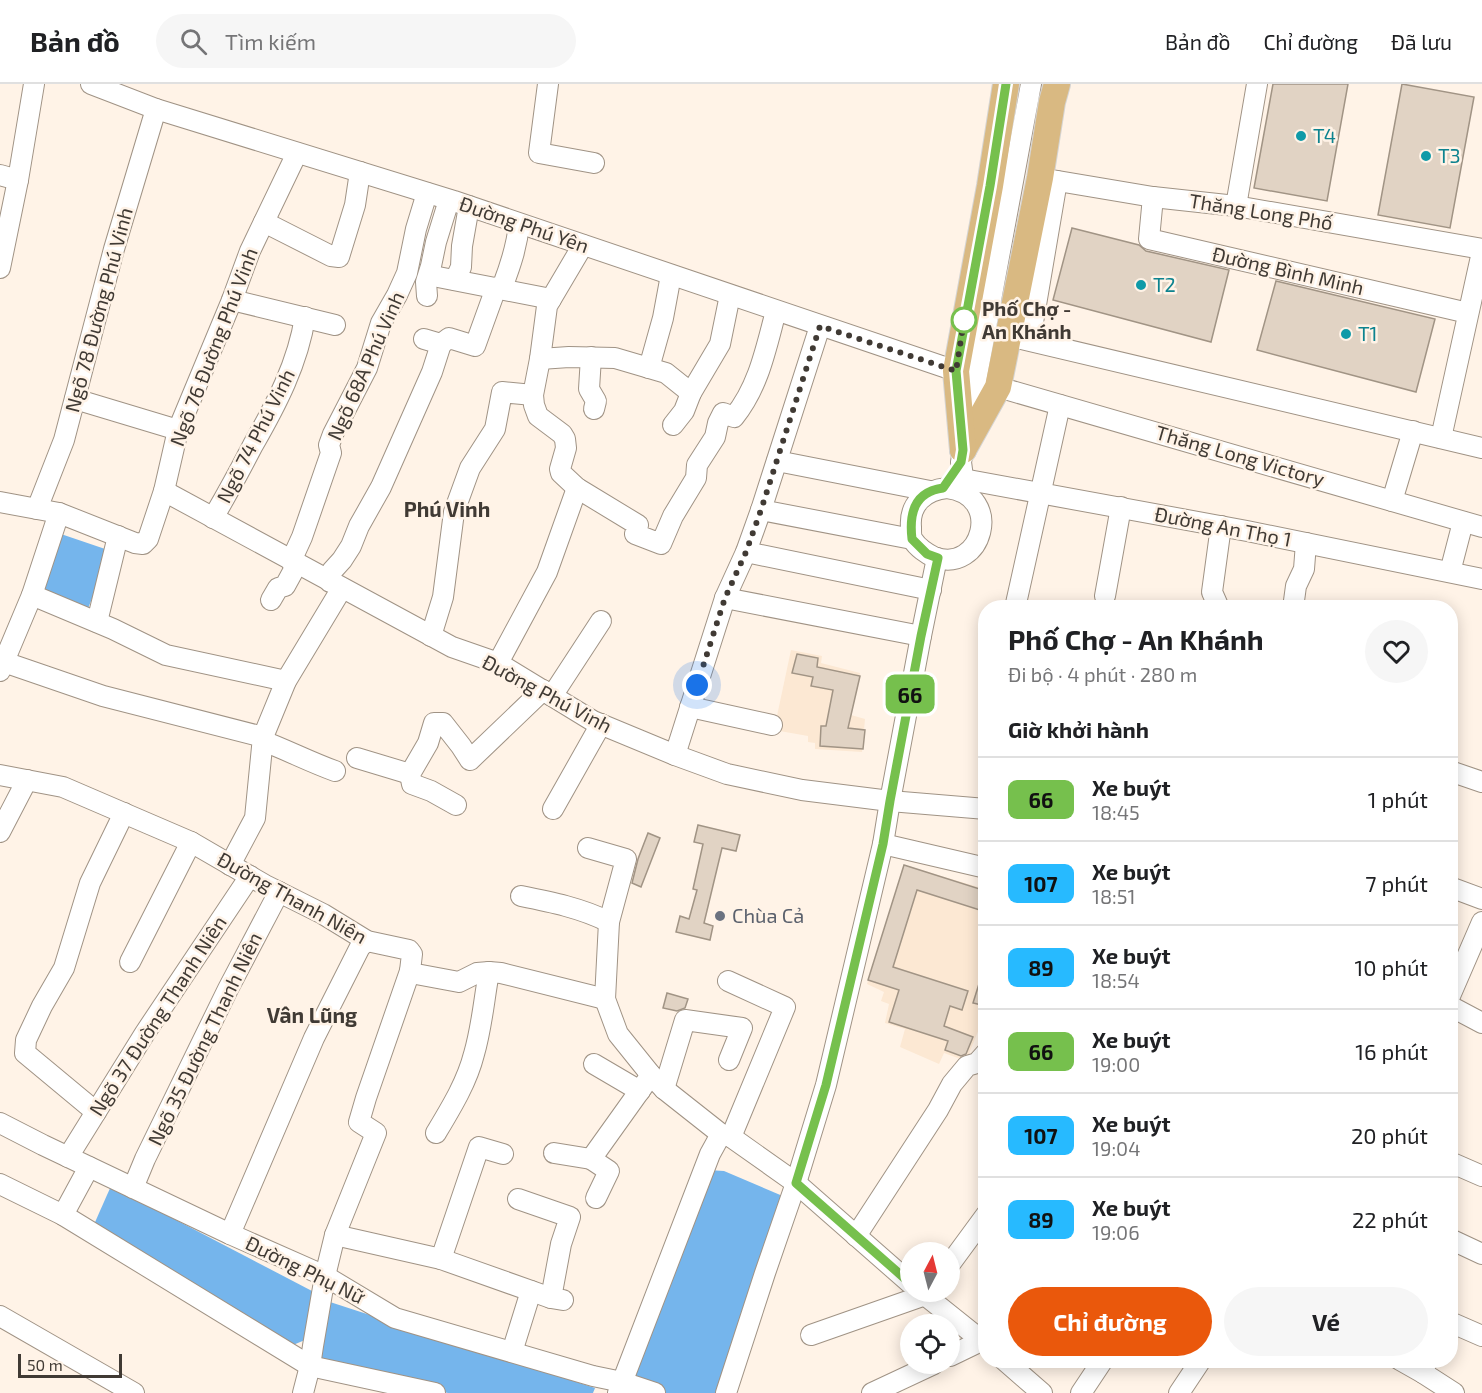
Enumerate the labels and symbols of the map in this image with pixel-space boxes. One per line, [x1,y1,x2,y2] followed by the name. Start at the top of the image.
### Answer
[1313,123,1336,147] place label: T4
[1294,129,1308,143] marker: T4
[1438,143,1461,167] place label: T3
[1419,149,1433,163] marker: T3
[1188,188,1335,234] street label: Thăng Long Phố
[456,191,592,257] street label: Đường Phú Yên
[59,205,137,415] street label: Ngõ 78 Đường Phú Vinh
[1210,241,1366,299] street label: Đường Bình Minh
[164,244,262,449] street label: Ngõ 76 Đường Phú Vinh
[1153,272,1176,296] place label: T2
[1134,278,1148,292] marker: T2
[322,288,409,444] street label: Ngõ 68A Phú Vinh
[982,296,1072,343] place label: Phố Chợ - An Khánh
[951,307,977,333] marker: Phố Chợ - An Khánh
[1358,321,1378,345] place label: T1
[1339,327,1353,341] marker: T1
[211,365,299,507] street label: Ngõ 74 Phú Vinh
[1153,419,1328,491] street label: Thăng Long Victory
[404,496,490,521] district label: Phú Vinh
[1153,501,1294,551] street label: Đường An Thọ 1
[479,649,616,737] street label: Đường Phú Vinh
[682,670,712,700] your location
[883,674,937,714] line badge: 66
[214,846,371,948] street label: Đường Thanh Niên
[732,903,804,927] place label: Chùa Cả
[713,909,727,923] marker: Chùa Cả
[83,911,231,1120] street label: Ngõ 37 Đường Thanh Niên
[142,928,266,1149] street label: Ngõ 35 Đường Thanh Niên
[267,1002,357,1027] district label: Vân Lũng
[242,1230,370,1309] street label: Đường Phụ Nữ
[900,1242,960,1302] north arrow
[18,1351,122,1378] scale bar

